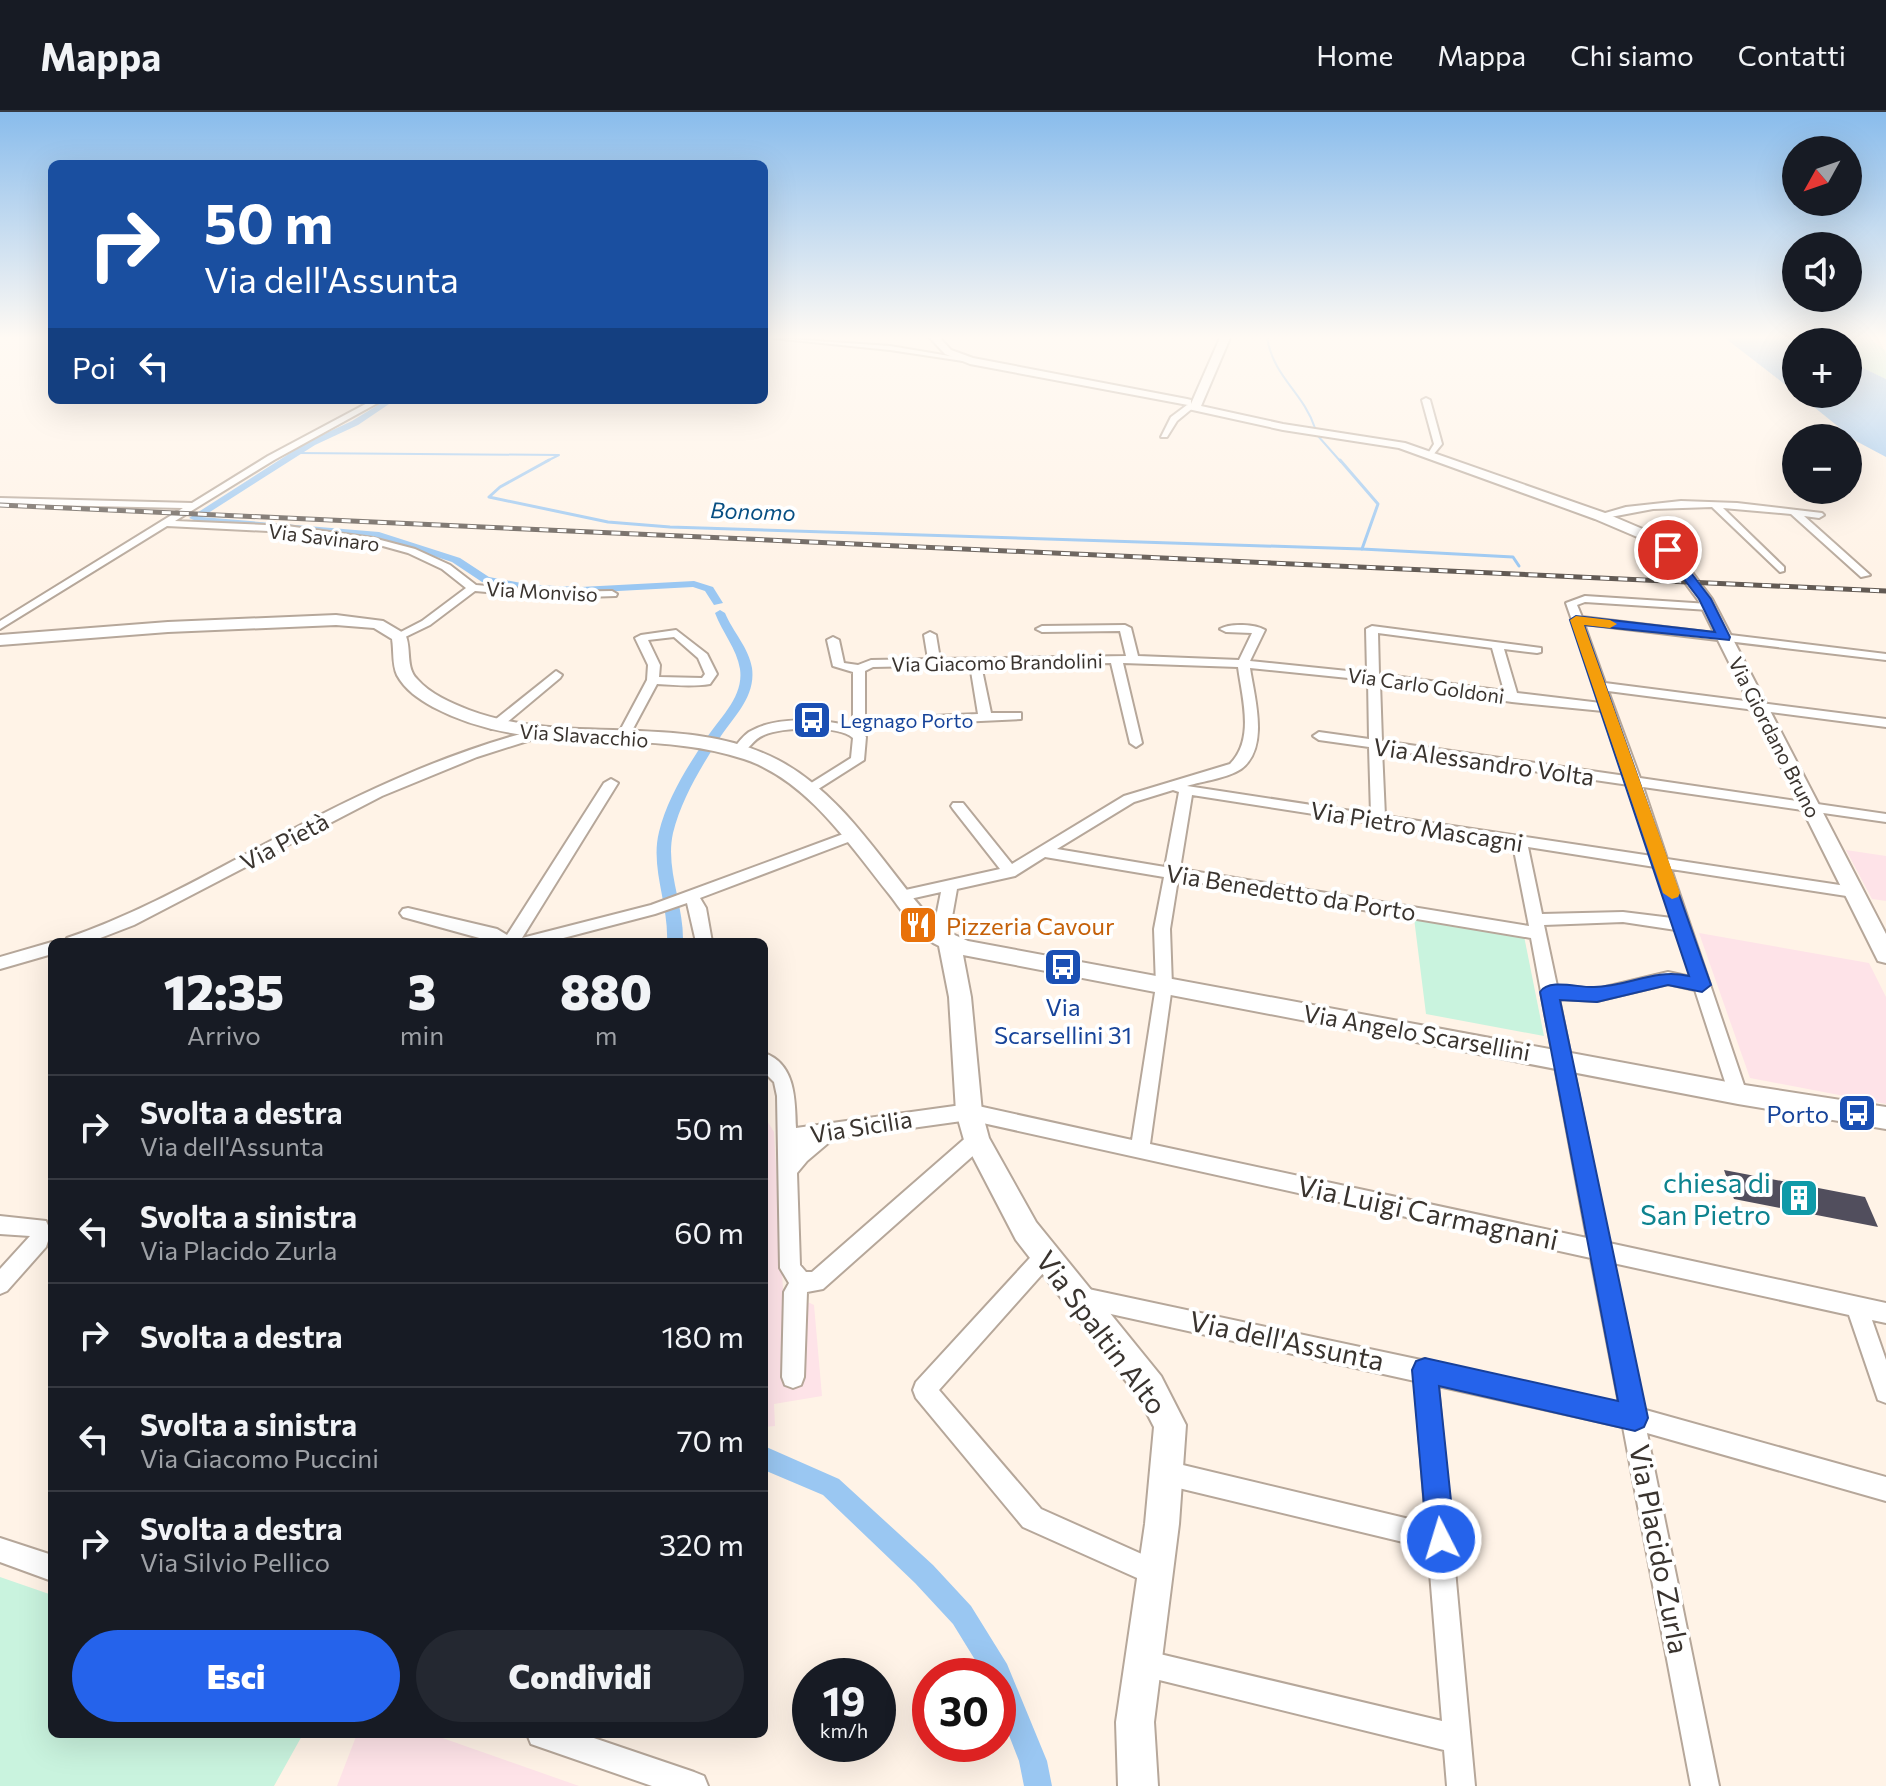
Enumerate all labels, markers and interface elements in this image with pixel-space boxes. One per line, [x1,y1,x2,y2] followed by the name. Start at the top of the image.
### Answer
[40,32,161,79] text: Mappa
[1316,38,1393,72] text: Home
[1437,38,1526,72] text: Mappa
[1570,38,1694,72] text: Chi siamo
[1738,38,1846,72] text: Contatti
[1782,136,1862,216] north arrow
[1782,136,1862,504] map controls
[204,187,333,256] text: 50 m
[72,192,176,296] icon: right
[1782,232,1862,312] button: sound
[204,256,459,300] text: Via dell'Assunta
[1782,328,1862,408] button: +
[132,344,176,388] icon: left
[72,348,116,385] text: Poi
[1782,424,1862,504] button: −
[710,496,796,526] water label: Bonomo
[1634,516,1702,584] pin
[267,518,381,556] street label: Via Savinaro
[1646,528,1690,572] icon: arrive
[486,576,598,606] street label: Via Monviso
[891,648,1103,676] street label: Via Giacomo Brandolini
[1724,653,1826,821] street label: Via Giordano Bruno
[1346,662,1506,708] street label: Via Carlo Goldoni
[791,699,833,741] bus stop icon: Legnago Porto
[840,708,973,732] place label: Legnago Porto
[519,719,649,751] street label: Via Slavacchio
[1372,731,1596,791] street label: Via Alessandro Volta
[1309,795,1525,857] street label: Via Pietro Mascagni
[235,806,333,876] street label: Via Pietà
[1164,858,1418,926] street label: Via Benedetto da Porto
[897,904,939,946] restaurant icon: Pizzeria Cavour
[946,911,1115,940] place label: Pizzeria Cavour
[1042,946,1084,988] bus stop icon: Via Scarsellini 31
[164,961,284,1020] text: 12:35
[408,961,436,1020] text: 3
[560,961,652,1020] text: 880
[994,992,1132,1049] place label: Via Scarsellini 31
[1301,998,1533,1066] street label: Via Angelo Scarsellini
[187,1019,261,1050] text: Arrivo
[400,1019,444,1050] text: min
[595,1019,617,1050] text: m
[1836,1092,1878,1134] bus stop icon: Porto
[140,1093,342,1130] text: Svolta a destra
[1766,1099,1829,1128] place label: Porto
[808,1104,914,1148] street label: Via Sicilia
[72,1105,116,1149] icon: right
[675,1109,744,1146] text: 50 m
[140,1130,324,1161] text: Via dell'Assunta
[1640,1165,1771,1231] place label: chiesa di San Pietro
[1294,1168,1562,1256] street label: Via Luigi Carmagnani
[1778,1177,1820,1219] building icon: chiesa di San Pietro
[140,1197,357,1234] text: Svolta a sinistra
[72,1209,116,1253] icon: left
[674,1213,744,1250] text: 60 m
[140,1234,337,1265] text: Via Placido Zurla
[1030,1244,1174,1420] street label: Via Spaltin Alto
[1186,1303,1388,1377] street label: Via dell'Assunta
[72,1313,116,1357] icon: right
[140,1317,342,1354] text: Svolta a destra
[661,1317,744,1354] text: 180 m
[140,1405,357,1442] text: Svolta a sinistra
[72,1417,116,1461] icon: left
[677,1421,744,1458] text: 70 m
[1623,1441,1697,1657] street label: Via Placido Zurla
[140,1442,379,1473] text: Via Giacomo Puccini
[1399,1497,1483,1581] position arrow
[140,1509,342,1546] text: Svolta a destra
[72,1521,116,1565] icon: right
[659,1525,744,1562] text: 320 m
[140,1546,330,1577] text: Via Silvio Pellico
[72,1630,400,1722] button: Esci
[416,1630,744,1722] button: Condividi
[912,1658,1016,1762] speed limit sign: 30
[823,1675,865,1724] text: 19
[820,1718,868,1742] text: km/h

